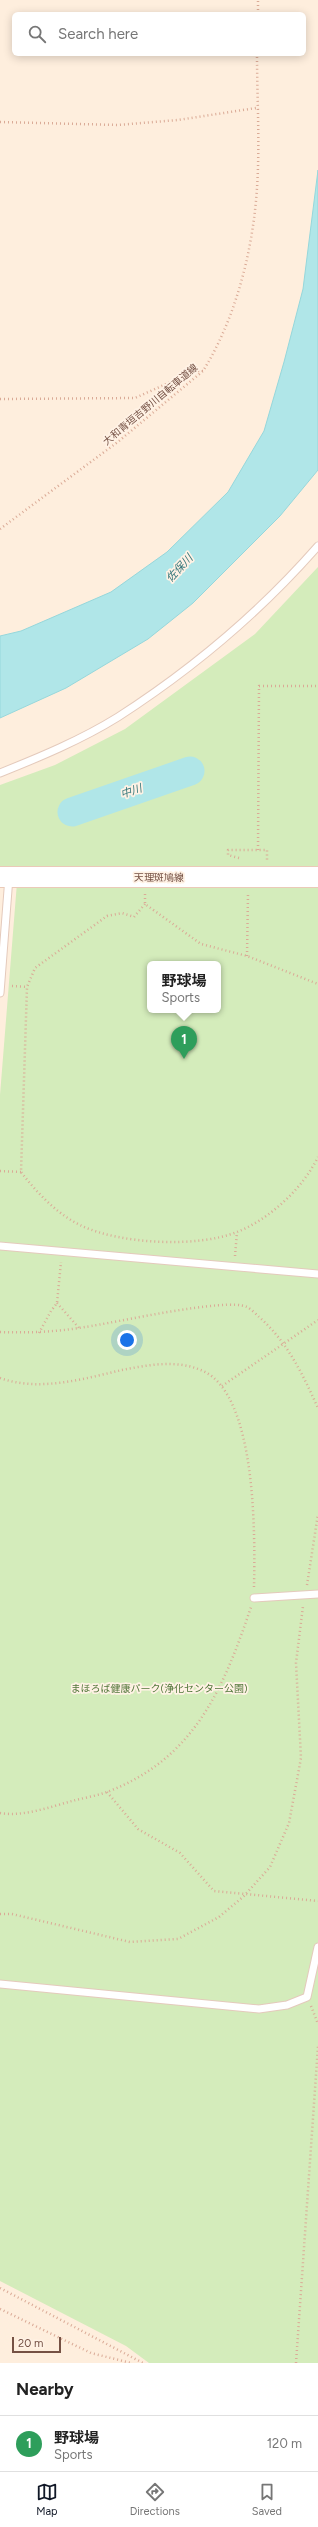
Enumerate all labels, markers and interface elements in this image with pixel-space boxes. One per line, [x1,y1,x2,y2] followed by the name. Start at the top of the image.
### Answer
[12,12,306,56] search box
[26,23,48,45] icon: search
[58,25,138,43] text: Search here
[100,361,200,448] street label: 大和青垣吉野川自転車道線
[163,551,196,585] water label: 佐保川
[119,781,145,801] water label: 中川
[134,871,184,884] street label: 天理斑鳩線
[147,961,221,1013] popup
[161,972,207,990] text: 野球場
[161,990,200,1005] text: Sports
[171,1026,197,1059] pin: 1
[117,1330,137,1350] your location
[70,1682,248,1695] park label: まほろば健康パーク(浄化センター公園)
[12,2335,61,2354] scale bar
[18,2337,43,2350] text: 20 m
[16,2379,74,2399] text: Nearby
[54,2429,99,2447] text: 野球場
[26,2436,32,2451] text: 1
[267,2436,302,2451] text: 120 m
[54,2447,93,2462] text: Sports
[36,2481,58,2518] tab: Map
[130,2481,180,2518] tab: Directions
[252,2481,282,2518] tab: Saved

